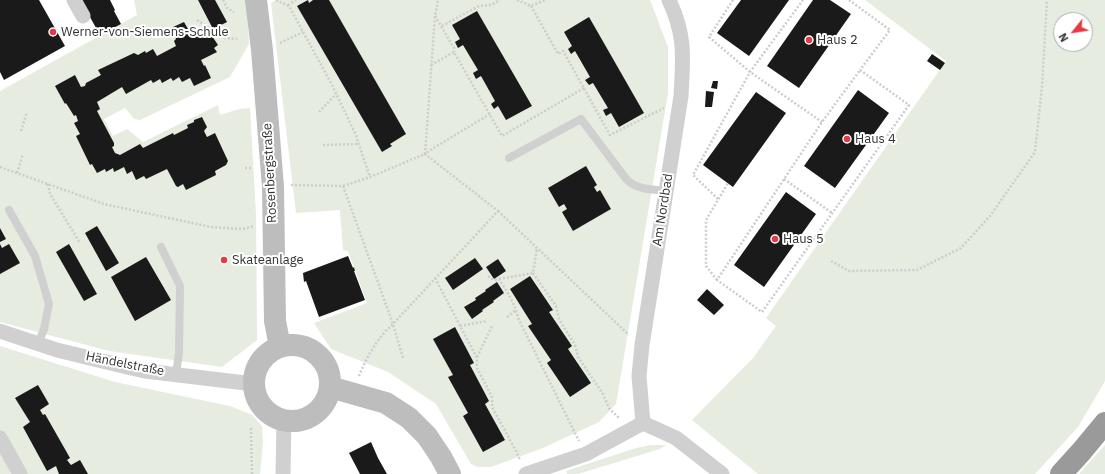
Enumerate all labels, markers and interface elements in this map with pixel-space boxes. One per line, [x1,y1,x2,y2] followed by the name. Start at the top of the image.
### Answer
[1053,12,1093,52] north arrow
[61,24,229,40] place label: Werner-von-Siemens-Schule
[48,27,58,37] marker: Werner-von-Siemens-Schule
[1055,31,1072,44] text: N
[817,32,858,48] place label: Haus 2
[804,35,814,45] marker: Haus 2
[260,123,280,223] street label: Rosenbergstraße
[855,131,896,147] place label: Haus 4
[842,134,852,144] marker: Haus 4
[650,172,676,248] street label: Am Nordbad
[783,231,824,247] place label: Haus 5
[770,234,780,244] marker: Haus 5
[232,252,304,268] place label: Skateanlage
[219,255,229,265] marker: Skateanlage
[84,349,166,379] street label: Händelstraße

